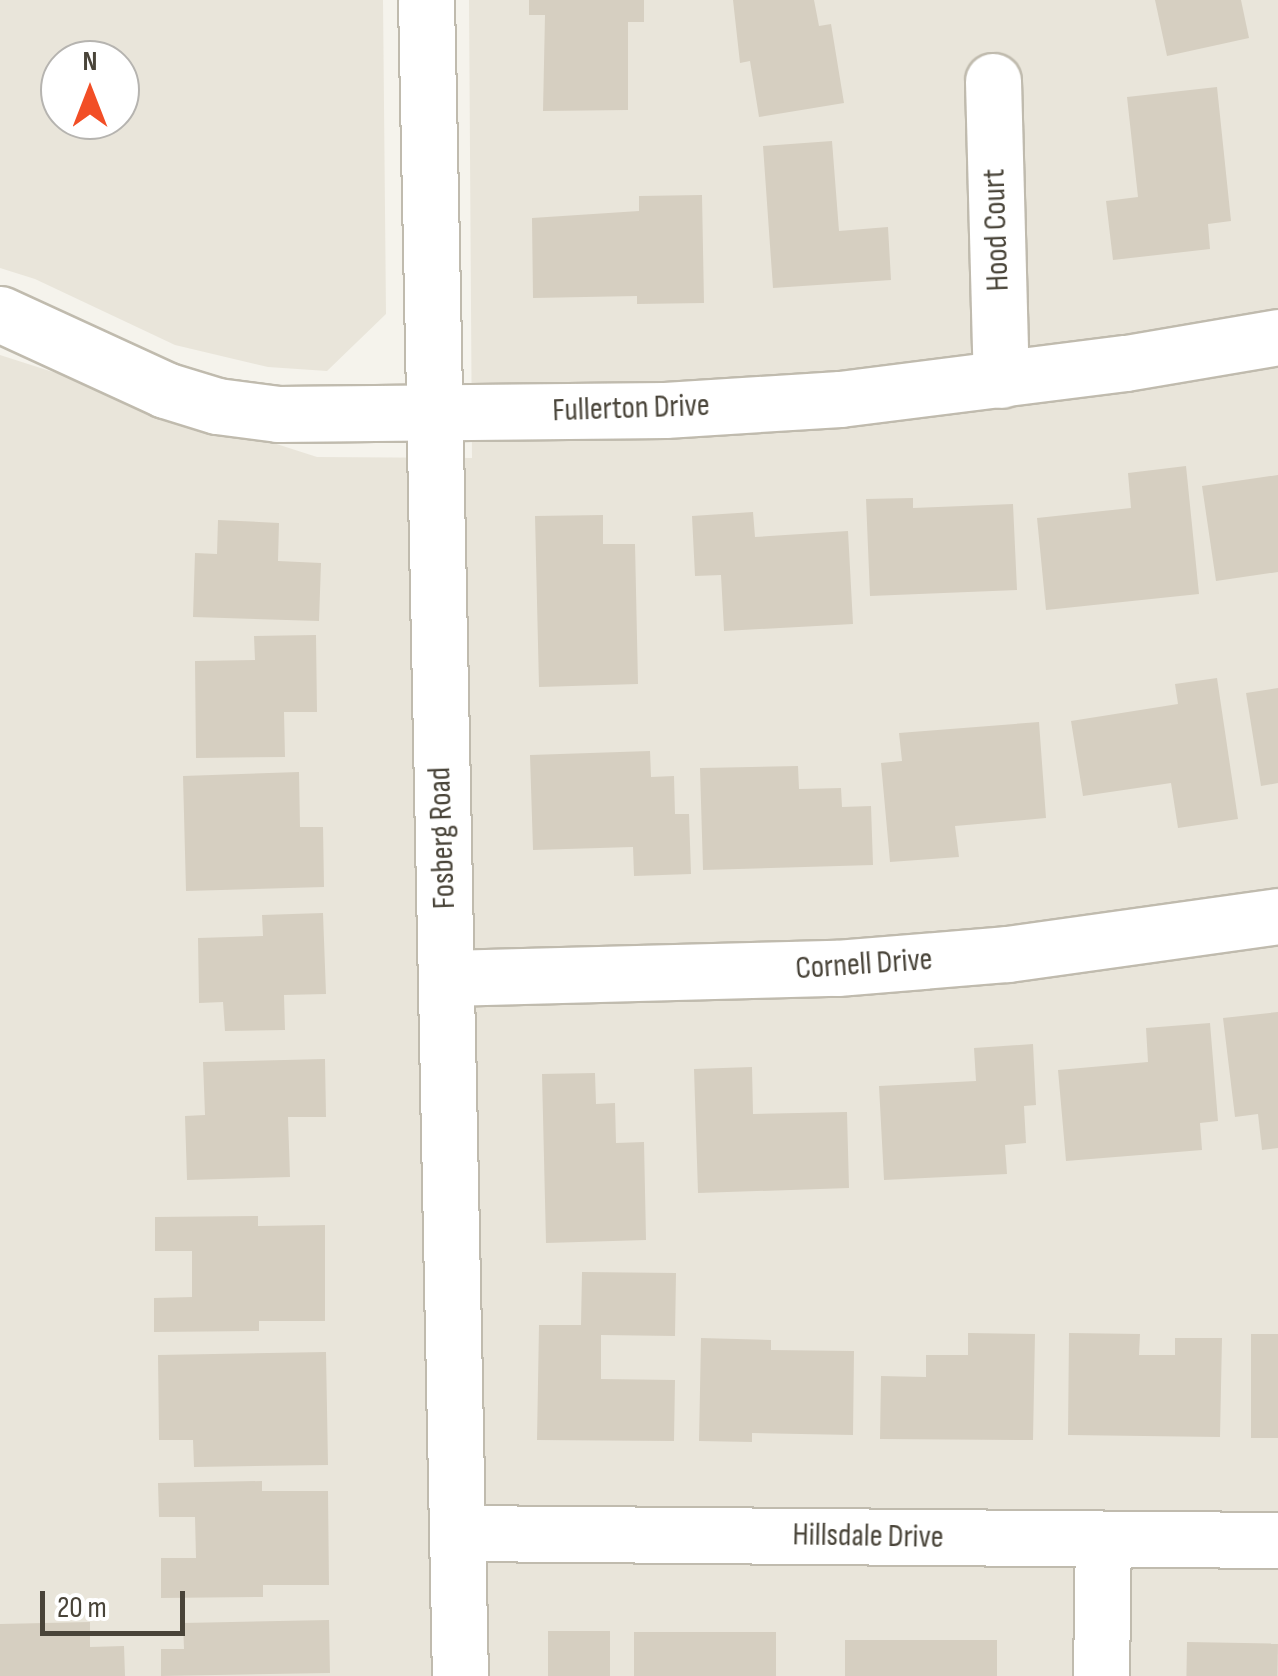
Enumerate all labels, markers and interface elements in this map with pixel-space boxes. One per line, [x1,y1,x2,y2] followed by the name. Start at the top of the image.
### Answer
[40,40,140,140] north arrow
[83,45,97,78] text: N
[976,168,1018,292] street label: Hood Court
[552,387,710,431] street label: Fullerton Drive
[421,766,465,910] street label: Fosberg Road
[794,941,934,989] street label: Cornell Drive
[792,1516,944,1558] street label: Hillsdale Drive
[45,1571,190,1633] scale bar
[57,1590,107,1626] text: 20 m

